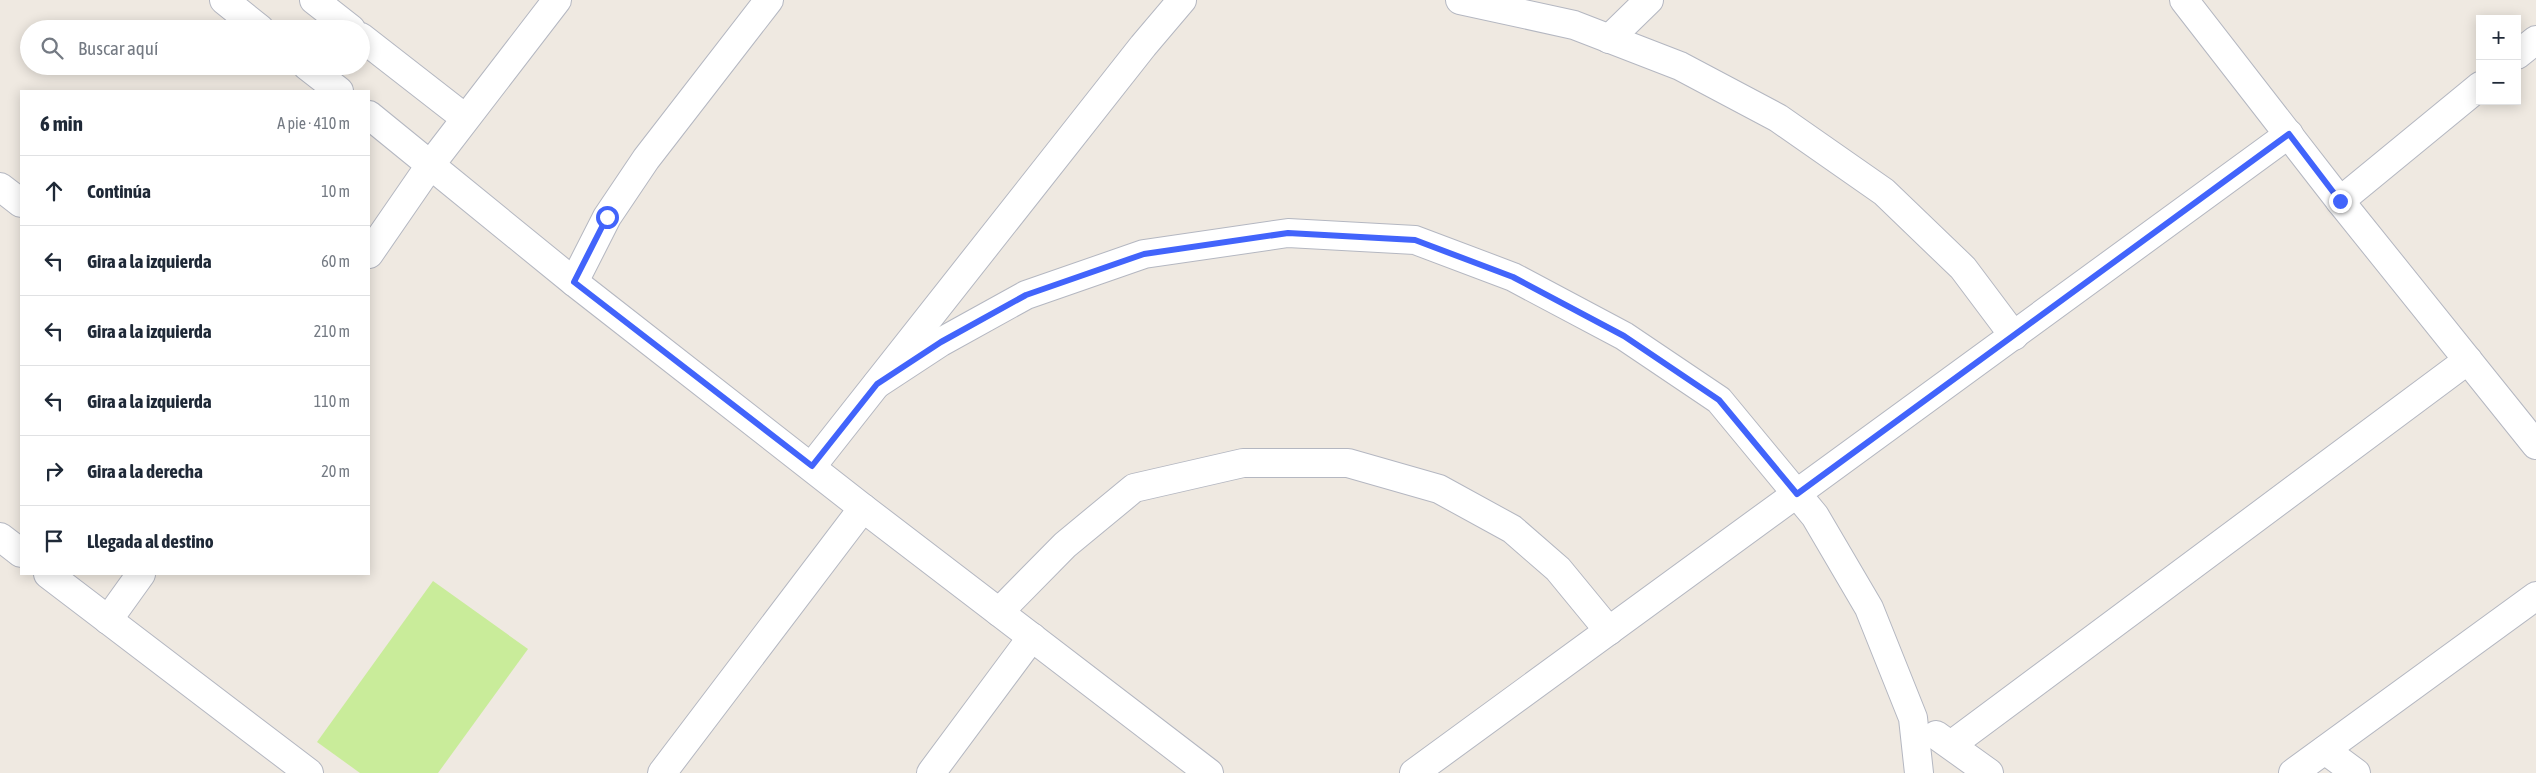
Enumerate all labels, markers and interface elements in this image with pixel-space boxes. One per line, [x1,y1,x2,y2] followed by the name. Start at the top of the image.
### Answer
[2476,15,2521,105] map controls
[2476,15,2521,60] button: +
[20,20,370,75] search box
[38,34,66,62] icon: search
[78,37,158,59] text: Buscar aquí
[2476,60,2521,105] button: −
[40,111,83,135] text: 6 min
[277,114,350,132] text: A pie · 410 m
[40,177,68,205] icon: ahead
[87,180,151,202] text: Continúa
[321,182,350,200] text: 10 m
[2329,190,2352,213] route end
[596,206,619,229] route start
[40,247,68,275] icon: left
[87,250,212,272] text: Gira a la izquierda
[321,252,350,270] text: 60 m
[40,317,68,345] icon: left
[87,320,212,342] text: Gira a la izquierda
[314,322,350,340] text: 210 m
[40,387,68,415] icon: left
[87,390,212,412] text: Gira a la izquierda
[314,392,350,410] text: 110 m
[40,457,68,485] icon: right
[87,460,203,482] text: Gira a la derecha
[321,462,350,480] text: 20 m
[40,527,68,555] icon: arrive
[87,530,214,552] text: Llegada al destino

